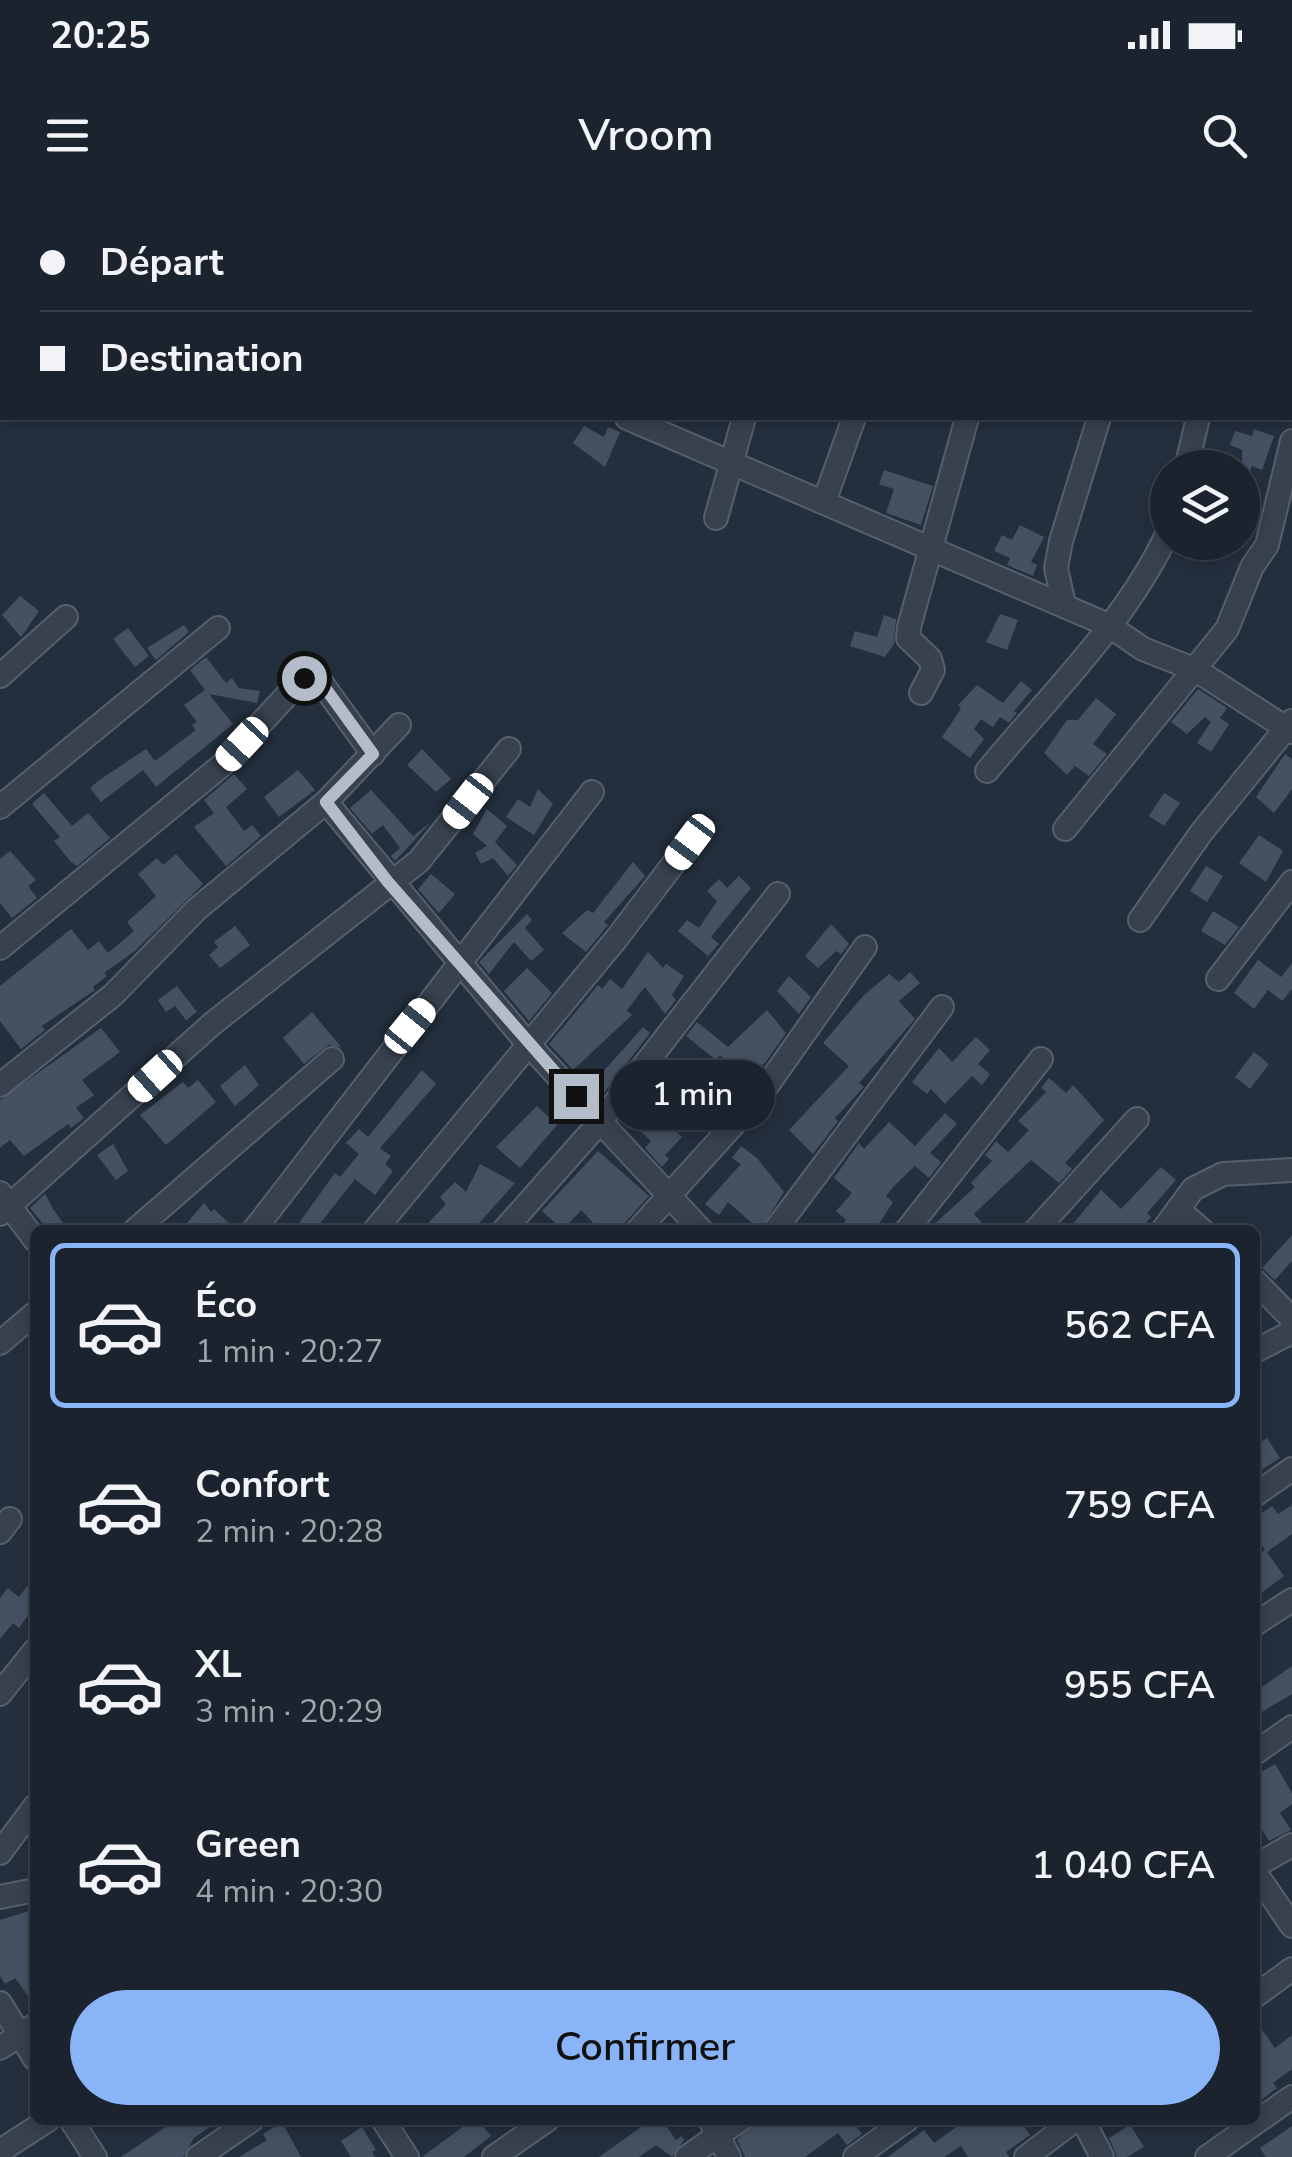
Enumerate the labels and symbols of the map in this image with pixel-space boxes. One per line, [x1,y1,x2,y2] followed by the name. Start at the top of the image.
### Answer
[282,656,327,701] route start
[211,712,273,776] car
[438,768,498,834] car
[660,809,720,875] car
[379,993,441,1059] car
[123,1045,187,1107] car
[611,1061,776,1131] callout: 1 min
[554,1074,599,1119] route end

